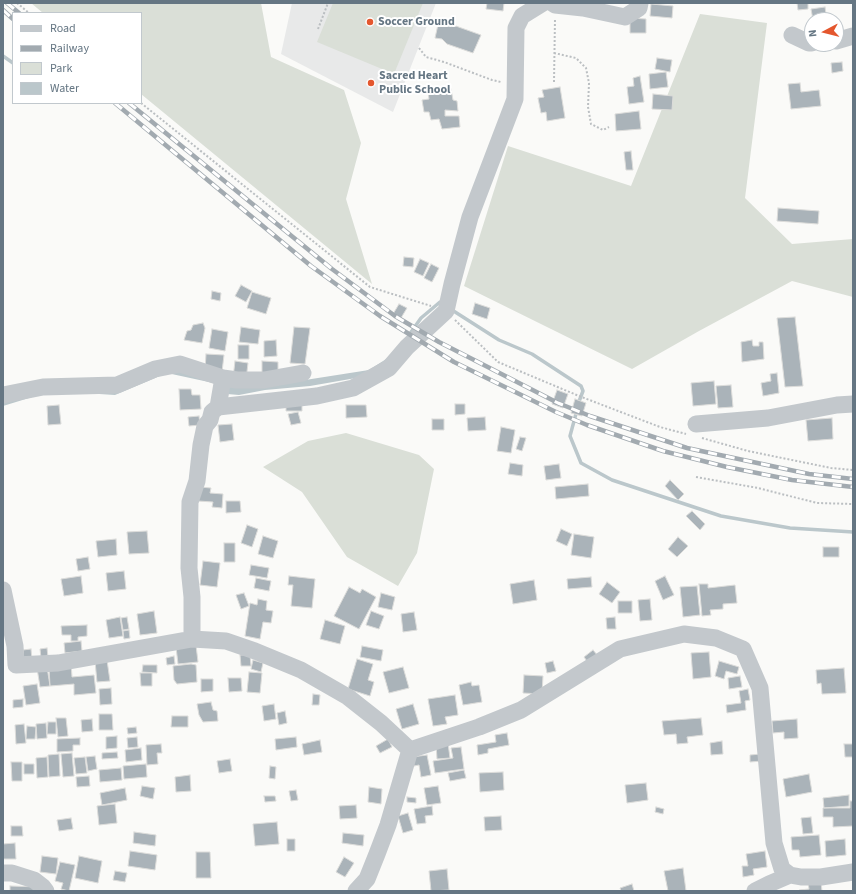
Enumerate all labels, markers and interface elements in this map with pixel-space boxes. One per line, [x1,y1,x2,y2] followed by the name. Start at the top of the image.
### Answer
[12,12,142,104] legend
[804,12,844,52] north arrow
[378,15,455,29] place label: Soccer Ground
[365,17,375,27] marker: Soccer Ground
[50,20,76,37] text: Road
[805,29,820,38] text: N
[50,40,89,57] text: Railway
[50,60,72,77] text: Park
[379,69,450,97] place label: Sacred Heart Public School
[366,78,376,88] marker: Sacred Heart Public School
[50,80,79,97] text: Water

